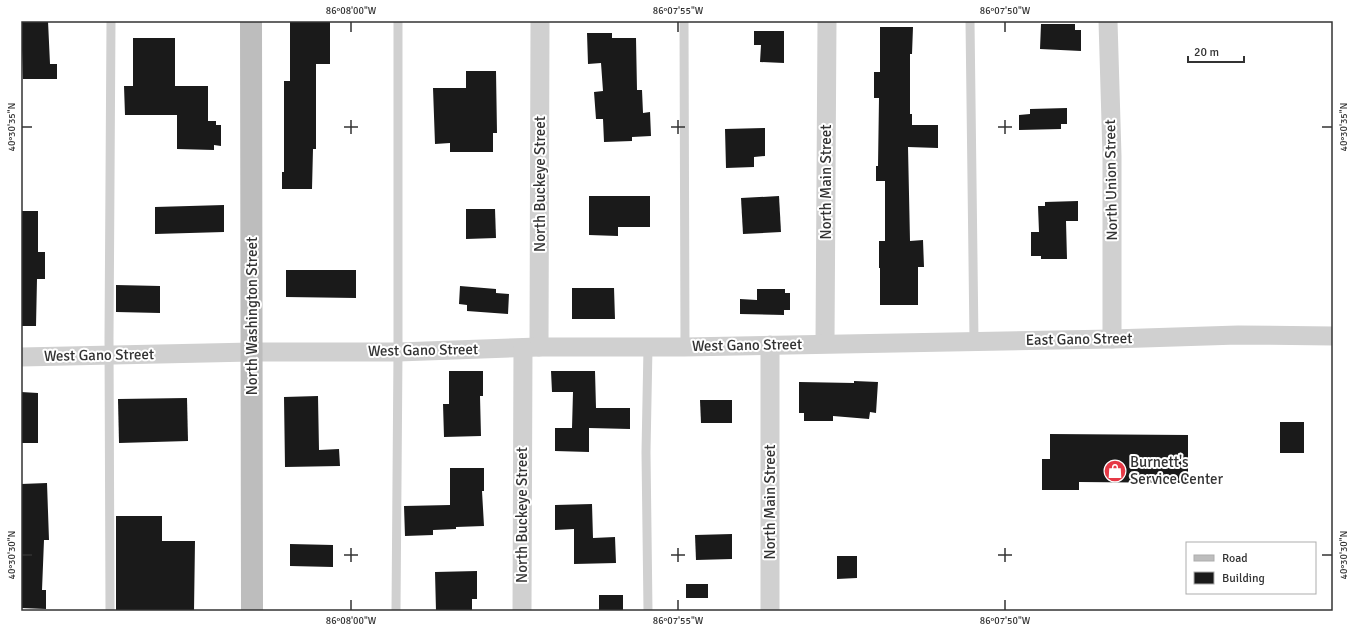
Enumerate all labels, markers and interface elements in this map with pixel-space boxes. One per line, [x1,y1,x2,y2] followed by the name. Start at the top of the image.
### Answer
[326,5,377,17] text: 86°08'00"W
[653,5,704,17] text: 86°07'55"W
[980,5,1031,17] text: 86°07'50"W
[1188,38,1244,64] scale bar
[1194,45,1219,60] text: 20 m
[6,103,18,151] text: 40°30'35"N
[1338,103,1350,151] text: 40°30'35"N
[531,116,549,252] street label: North Buckeye Street
[1101,119,1121,241] street label: North Union Street
[817,125,835,239] street label: North Main Street
[243,237,261,395] street label: North Washington Street
[1025,329,1133,349] street label: East Gano Street
[692,335,802,355] street label: West Gano Street
[368,340,478,360] street label: West Gano Street
[44,345,154,365] street label: West Gano Street
[761,445,779,559] street label: North Main Street
[513,447,531,583] street label: North Buckeye Street
[1130,453,1224,488] place label: Burnett's Service Center
[1102,458,1128,484] shop icon: Burnett's Service Center
[6,531,18,579] text: 40°30'30"N
[1338,531,1350,579] text: 40°30'30"N
[1186,542,1316,594] legend
[1222,551,1248,566] text: Road
[1222,571,1265,586] text: Building
[326,615,377,627] text: 86°08'00"W
[653,615,704,627] text: 86°07'55"W
[980,615,1031,627] text: 86°07'50"W

